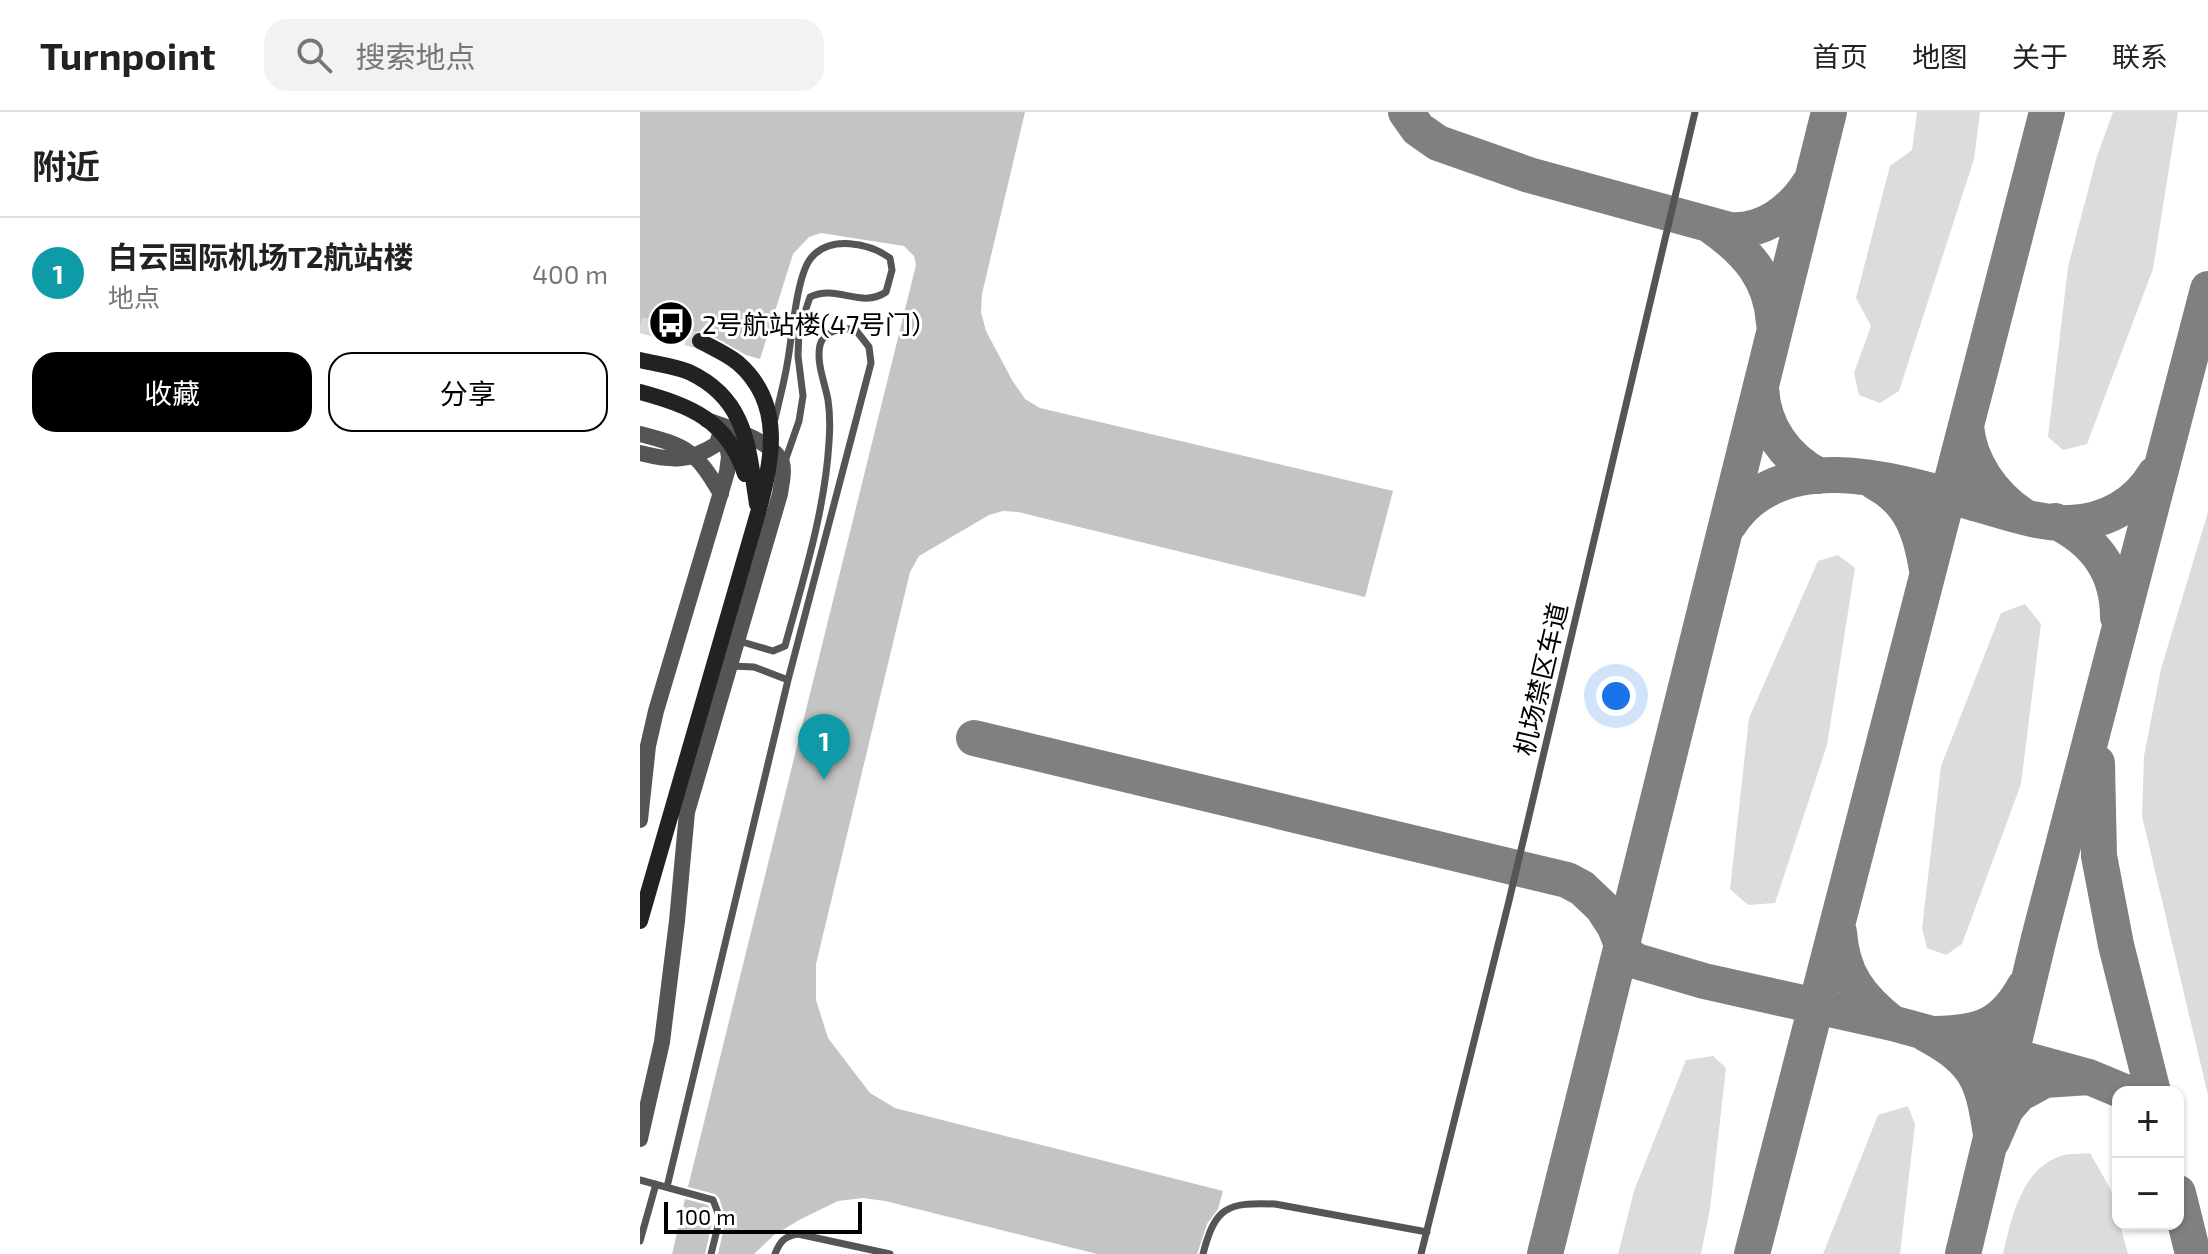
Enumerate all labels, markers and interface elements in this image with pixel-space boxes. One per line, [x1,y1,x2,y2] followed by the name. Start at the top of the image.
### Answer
[264,19,824,91] search box
[40,32,216,78] text: Turnpoint
[292,33,336,77] icon: search
[356,38,476,74] text: 搜索地点
[1812,39,1868,73] text: 首页
[1912,39,1968,73] text: 地图
[2012,39,2068,73] text: 关于
[2112,39,2168,73] text: 联系
[32,145,100,186] text: 附近
[108,238,414,274] text: 白云国际机场T2航站楼
[52,258,64,289] text: 1
[532,258,608,289] text: 400 m
[108,281,160,312] text: 地点
[647,299,695,347] bus stop icon: 2号航站楼(47号门）
[702,308,937,339] place label: 2号航站楼(47号门）
[32,352,312,432] button: 收藏
[328,352,608,432] button: 分享
[1507,600,1573,758] street label: 机场禁区车道
[1596,676,1636,716] your location
[798,714,850,780] pin: 1
[2112,1086,2184,1230] map controls
[2112,1086,2184,1158] button: +
[2112,1158,2184,1230] button: −
[664,1198,862,1234] scale bar
[676,1203,735,1229] text: 100 m

